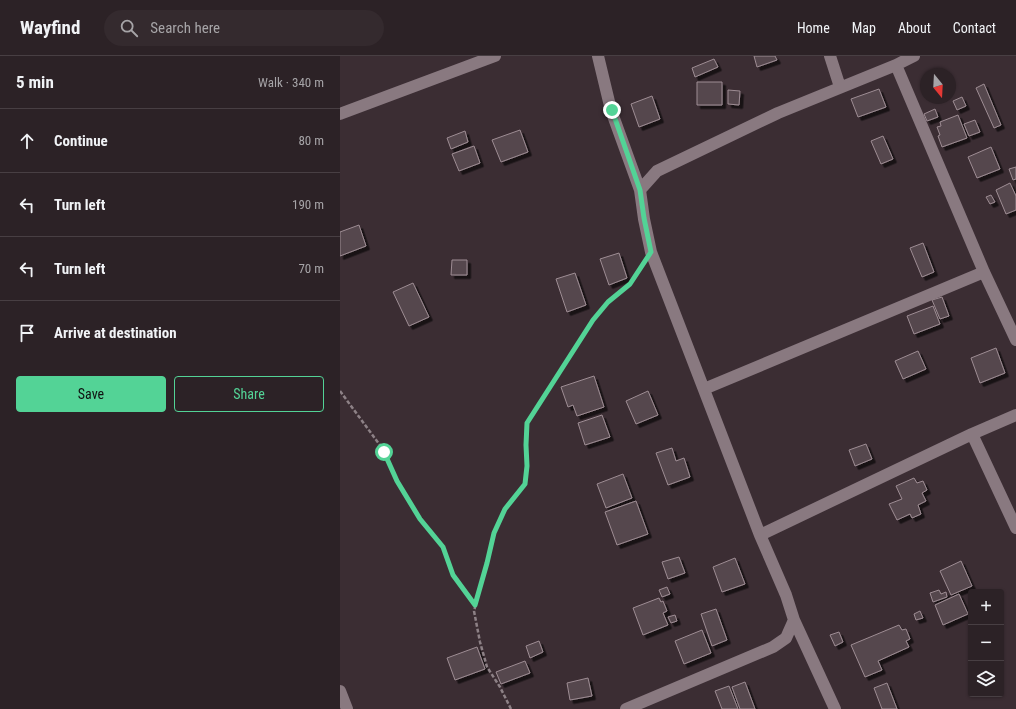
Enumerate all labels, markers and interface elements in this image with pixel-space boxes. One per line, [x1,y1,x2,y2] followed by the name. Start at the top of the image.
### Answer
[104,10,384,46] search box
[20,16,80,39] text: Wayfind
[118,17,140,39] icon: search
[150,19,220,37] text: Search here
[797,20,830,36] text: Home
[852,20,876,36] text: Map
[898,20,931,36] text: About
[953,20,996,36] text: Contact
[920,68,956,104] north arrow
[16,72,54,92] text: 5 min
[258,75,324,90] text: Walk · 340 m
[603,101,621,119] route end
[16,130,38,152] icon: ahead
[54,132,108,150] text: Continue
[298,133,324,148] text: 80 m
[16,194,38,216] icon: left
[54,196,105,214] text: Turn left
[292,197,324,212] text: 190 m
[16,258,38,280] icon: left
[54,260,105,278] text: Turn left
[298,261,324,276] text: 70 m
[16,322,38,344] icon: arrive
[54,324,177,342] text: Arrive at destination
[16,376,166,412] button: Save
[174,376,324,412] button: Share
[375,443,393,461] route start
[968,589,1004,697] map controls
[968,589,1004,625] button: +
[968,625,1004,661] button: −
[968,661,1004,697] button: layers

